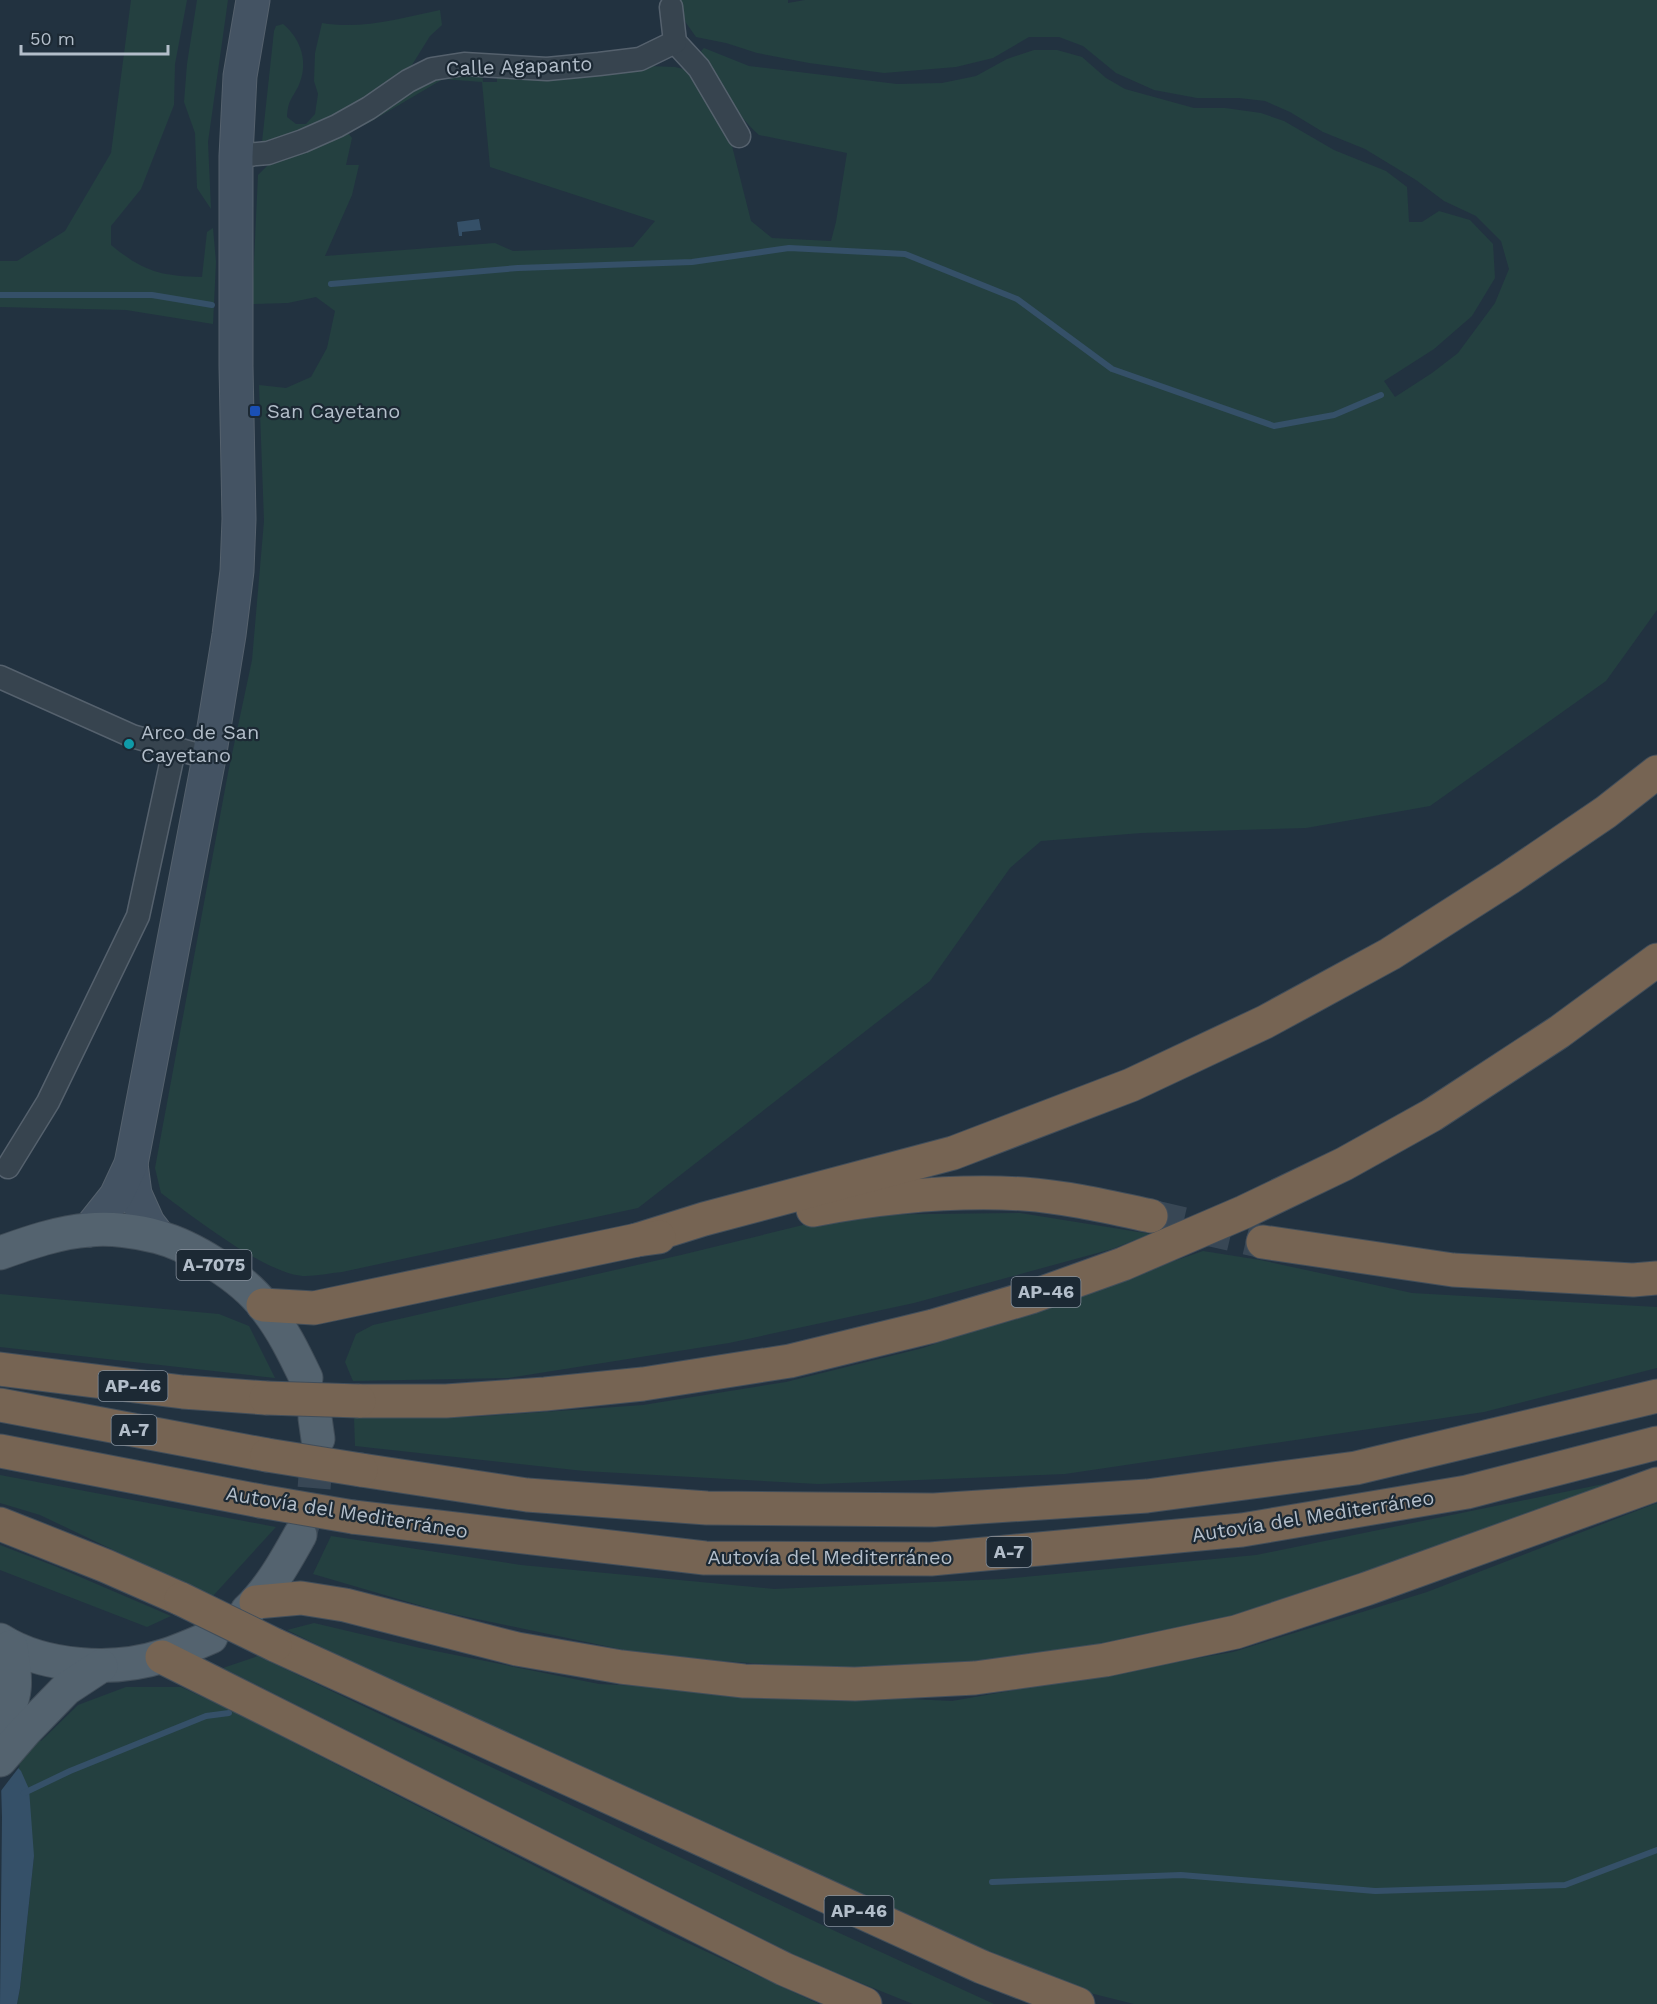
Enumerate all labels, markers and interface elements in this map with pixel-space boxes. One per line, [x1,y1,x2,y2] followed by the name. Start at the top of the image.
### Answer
[21,18,168,56] scale bar
[30,28,75,49] text: 50 m
[445,51,593,81] street label: Calle Agapanto
[267,399,400,423] place label: San Cayetano
[248,404,262,418] marker: San Cayetano
[141,720,259,767] place label: Arco de San Cayetano
[122,737,136,751] marker: Arco de San Cayetano
[176,1250,252,1280] road number: A-7075
[1012,1277,1080,1307] road number: AP-46
[98,1371,168,1401] road number: AP-46
[112,1415,156,1445] road number: A-7
[224,1481,470,1543] street label: Autovía del Mediterráneo
[1190,1485,1436,1547] street label: Autovía del Mediterráneo
[986,1537,1032,1567] road number: A-7
[708,1545,952,1569] street label: Autovía del Mediterráneo
[824,1896,894,1926] road number: AP-46

